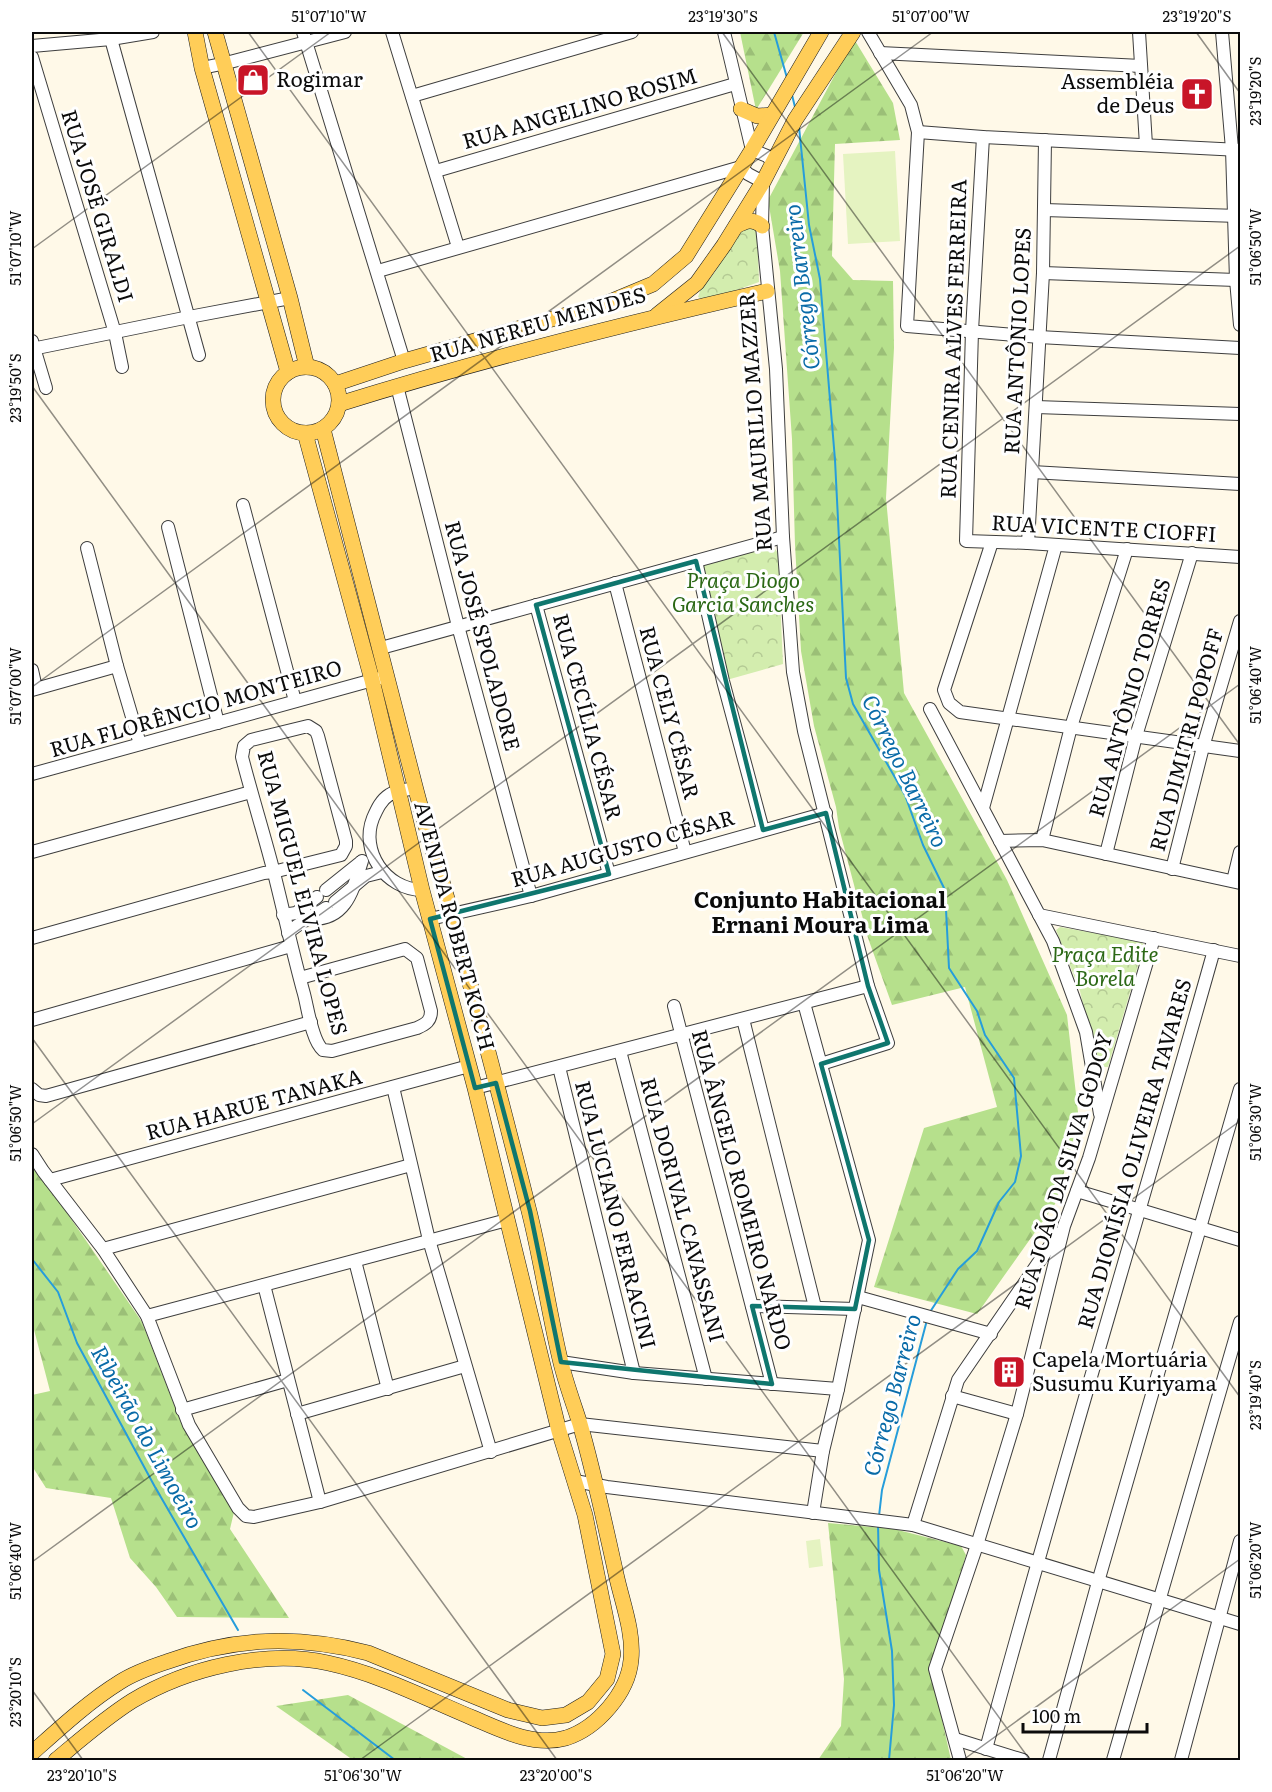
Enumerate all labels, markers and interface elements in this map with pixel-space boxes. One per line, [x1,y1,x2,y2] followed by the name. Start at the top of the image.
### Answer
[291,4,367,27] text: 51°07'10"W
[688,4,758,27] text: 23°19'30"S
[892,4,971,27] text: 51°07'00"W
[1162,4,1232,27] text: 23°19'20"S
[1243,56,1266,126] text: 23°19'20"S
[458,58,700,155] street label: RUA ANGELINO ROSIM
[235,62,271,98] shop icon: Rogimar
[276,62,363,93] place label: Rogimar
[1061,64,1175,119] place label: Assembléia de Deus
[1179,76,1215,112] church icon: Assembléia de Deus
[55,105,143,305] street label: RUA JOSÉ GIRALDI
[930,178,973,499] street label: RUA CENIRA ALVES FERREIRA
[774,203,827,372] water label: Córrego Barreiro
[1243,208,1266,286] text: 51°06'50"W
[3,210,26,286] text: 51°07'10"W
[994,227,1037,455] street label: RUA ANTÔNIO LOPES
[426,277,649,368] street label: RUA NEREU MENDES
[729,292,778,553] street label: RUA MAURILIO MAZZER
[3,353,26,423] text: 23°19'50"S
[991,505,1218,548] street label: RUA VICENTE CIOFFI
[439,517,530,754] street label: RUA JOSÉ SPOLADORE
[672,563,814,618] park label: Praça Diogo Garcia Sanches
[1079,574,1177,820] street label: RUA ANTÔNIO TORRES
[547,610,632,823] street label: RUA CECÍLIA CÉSAR
[633,622,709,802] street label: RUA CELY CÉSAR
[1140,624,1229,854] street label: RUA DIMITRI POPOFF
[1243,645,1266,724] text: 51°06'40"W
[3,646,26,725] text: 51°07'00"W
[46,650,345,763] street label: RUA FLORÊNCIO MONTEIRO
[855,688,958,852] water label: Córrego Barreiro
[251,747,357,1038] street label: RUA MIGUEL ELVIRA LOPES
[408,797,505,1053] street label: AVENIDA ROBERT KOCH
[507,800,738,893] street label: RUA AUGUSTO CÉSAR
[694,882,946,940] district label: Conjunto Habitacional Ernani Moura Lima
[1051,937,1159,992] park label: Praça Edite Borela
[1068,975,1198,1332] street label: RUA DIONÍSIA OLIVEIRA TAVARES
[686,1025,801,1353] street label: RUA ÂNGELO ROMEIRO NARDO
[1005,1028,1119,1313] street label: RUA JOÃO DA SILVA GODOY
[142,1059,365,1146] street label: RUA HARUE TANAKA
[634,1074,735,1345] street label: RUA DORIVAL CAVASSANI
[569,1077,666,1352] street label: RUA LUCIANO FERRACINI
[1243,1082,1266,1161] text: 51°06'30"W
[3,1084,26,1162] text: 51°06'50"W
[853,1310,928,1479] water label: Córrego Barreiro
[84,1339,212,1534] water label: Ribeirão do Limoeiro
[1032,1342,1217,1397] place label: Capela Mortuária Susumu Kuriyama
[991,1354,1027,1390] building icon: Capela Mortuária Susumu Kuriyama
[1243,1360,1266,1430] text: 23°19'40"S
[3,1521,26,1600] text: 51°06'40"W
[1243,1521,1266,1599] text: 51°06'20"W
[3,1657,26,1727] text: 23°20'10"S
[1023,1696,1148,1734] scale bar
[1032,1702,1081,1729] text: 100 m
[47,1763,117,1786] text: 23°20'10"S
[324,1763,403,1786] text: 51°06'30"W
[520,1763,592,1786] text: 23°20'00"S
[926,1763,1004,1786] text: 51°06'20"W

